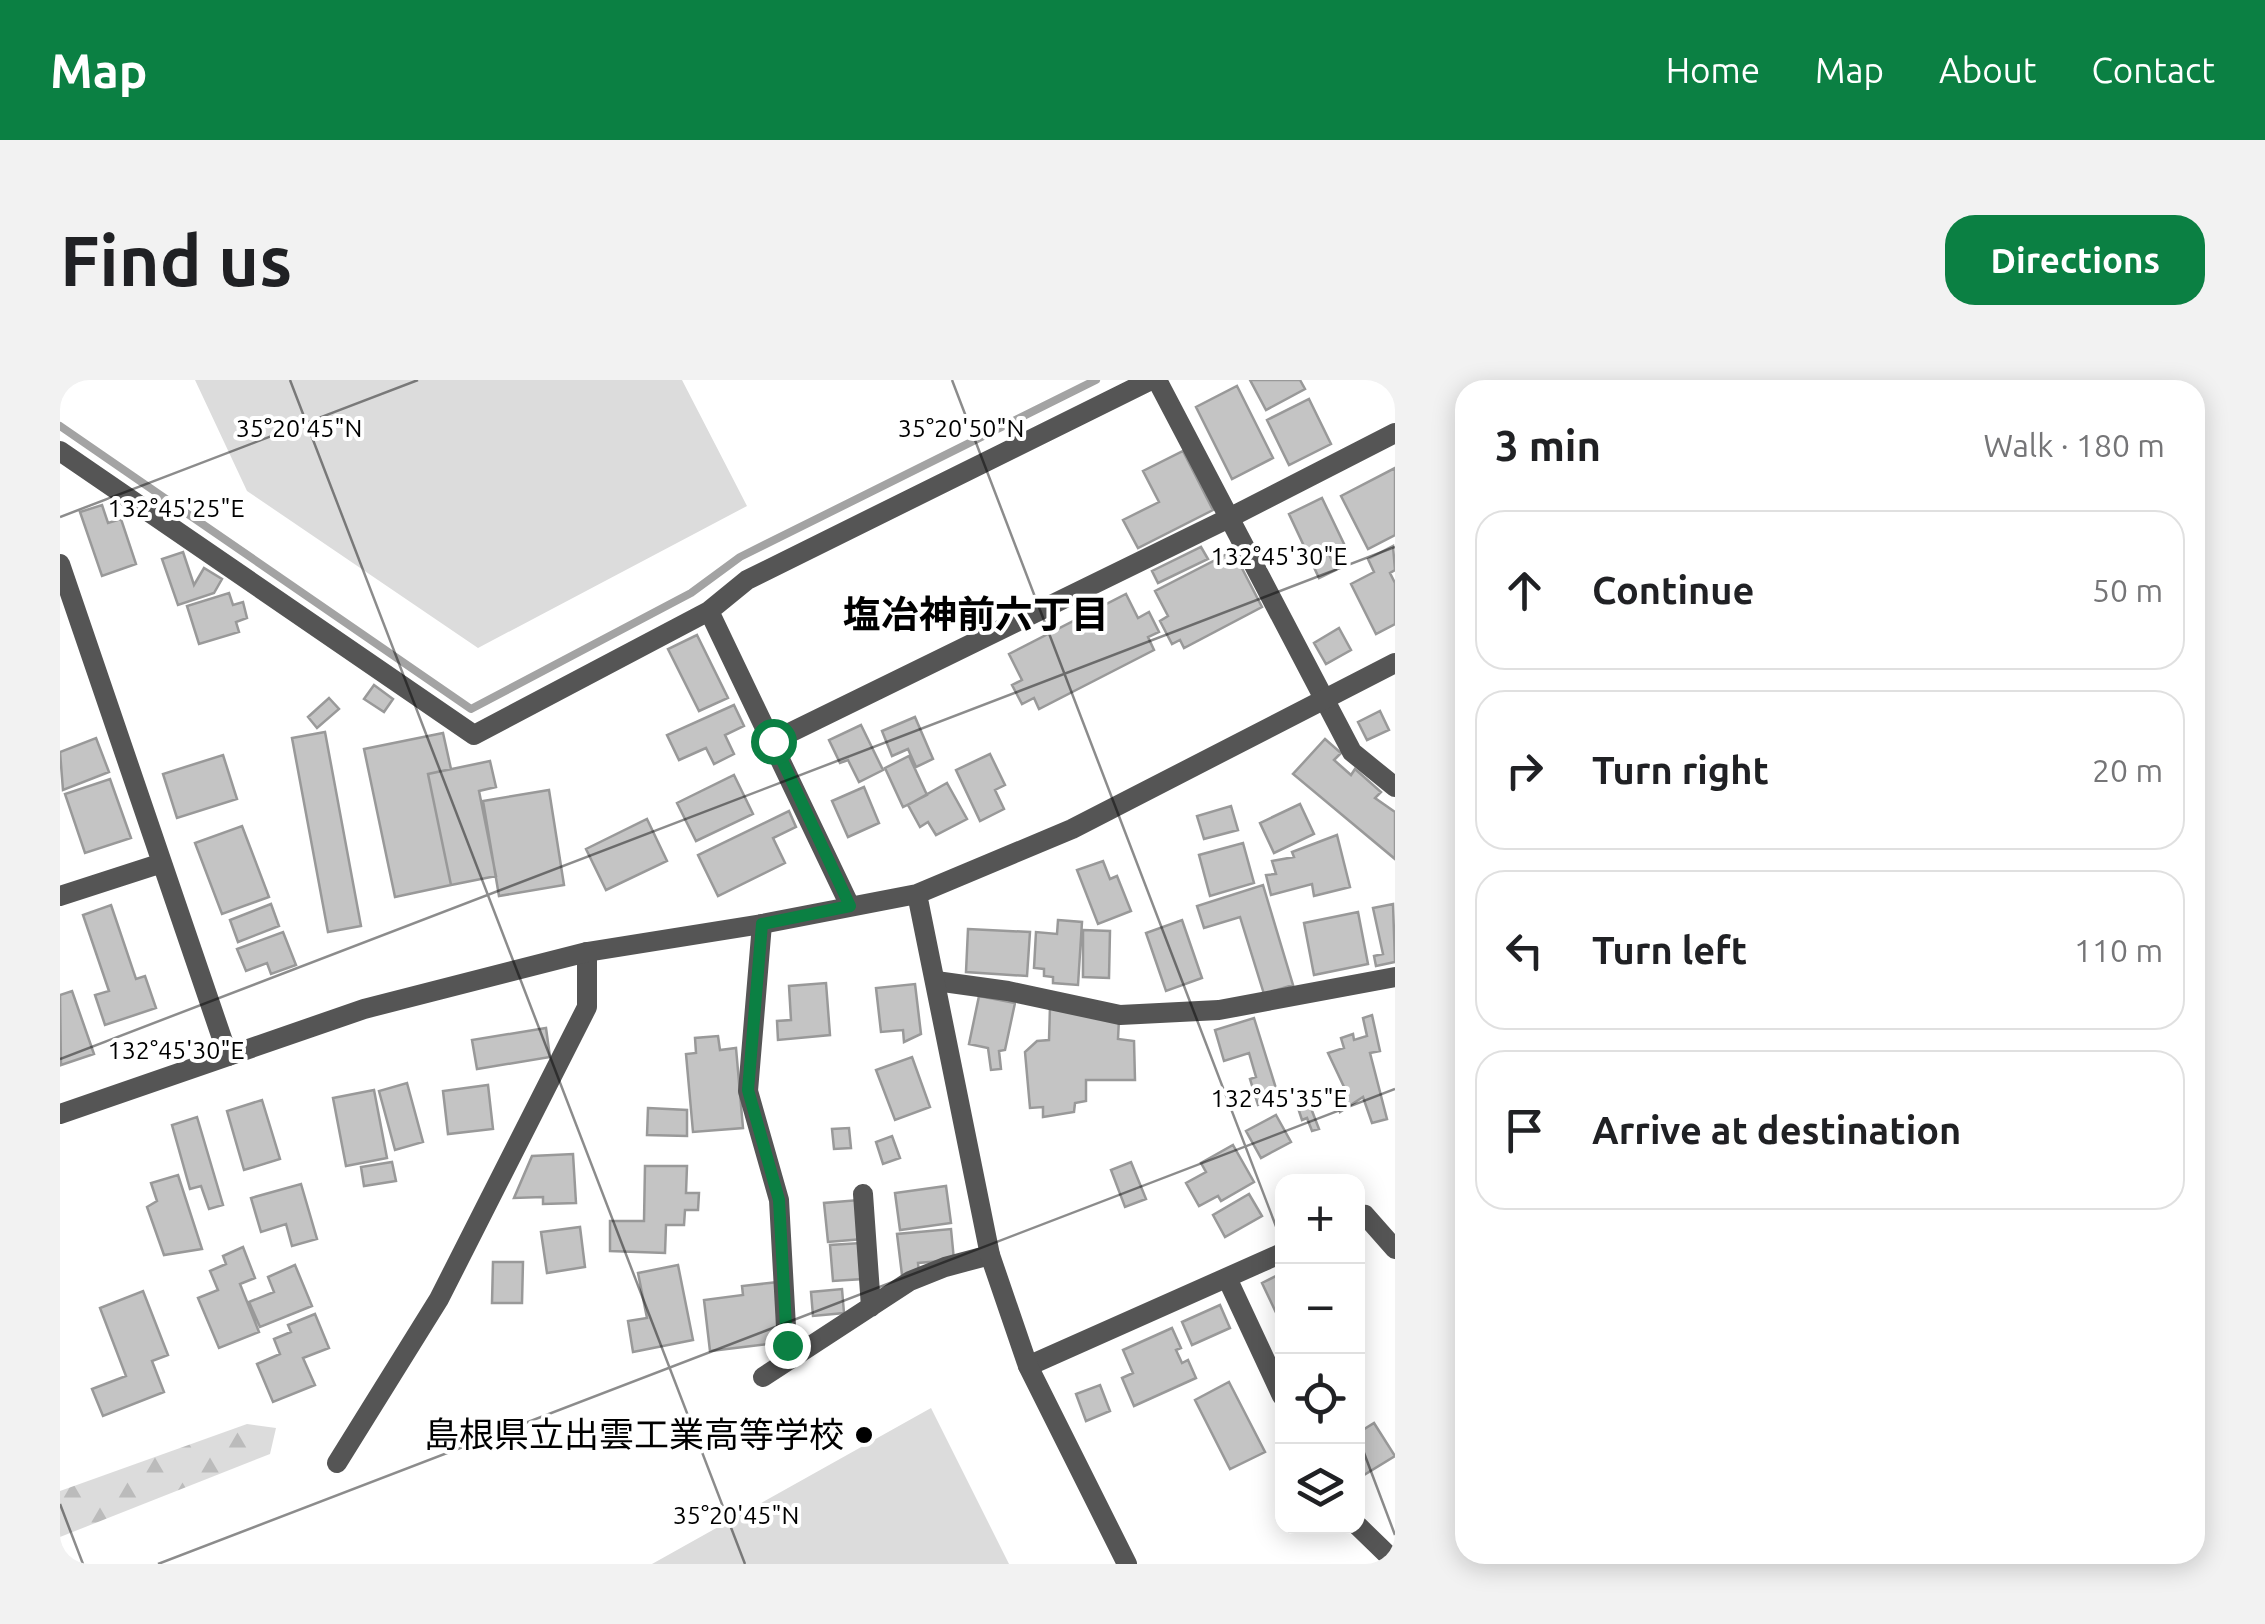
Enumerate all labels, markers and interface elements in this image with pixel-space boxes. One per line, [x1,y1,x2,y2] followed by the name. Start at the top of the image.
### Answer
[50,43,148,97] text: Map
[1666,50,1760,90] text: Home
[1815,50,1884,90] text: Map
[1939,50,2036,90] text: About
[2091,50,2215,90] text: Contact
[1945,215,2205,305] button: Directions
[60,221,292,299] text: Find us
[236,414,362,442] text: 35°20'45"N
[898,414,1024,442] text: 35°20'50"N
[1495,422,1601,469] text: 3 min
[1983,427,2165,463] text: Walk · 180 m
[108,494,244,522] text: 132°45'25"E
[1211,542,1347,570] text: 132°45'30"E
[1497,563,1552,618] icon: ahead
[1592,569,1754,611] text: Continue
[2092,572,2163,608] text: 50 m
[843,593,1109,635] district label: 塩冶神前六丁目
[751,719,797,765] route start
[1497,743,1552,798] icon: right
[1592,749,1769,791] text: Turn right
[2092,752,2163,788] text: 20 m
[1497,923,1552,978] icon: left
[1592,929,1747,971] text: Turn left
[2074,932,2163,968] text: 110 m
[108,1036,244,1064] text: 132°45'30"E
[1211,1084,1347,1112] text: 132°45'35"E
[1497,1103,1552,1158] icon: arrive
[1592,1109,1961,1151] text: Arrive at destination
[1275,1174,1365,1534] map controls
[1275,1174,1365,1264] button: +
[1275,1264,1365,1354] button: −
[765,1323,811,1369] route end
[1275,1354,1365,1444] button: locate
[424,1414,844,1454] place label: 島根県立出雲工業高等学校
[853,1424,875,1446] marker: 島根県立出雲工業高等学校
[1275,1444,1365,1534] button: layers
[673,1501,799,1529] text: 35°20'45"N

